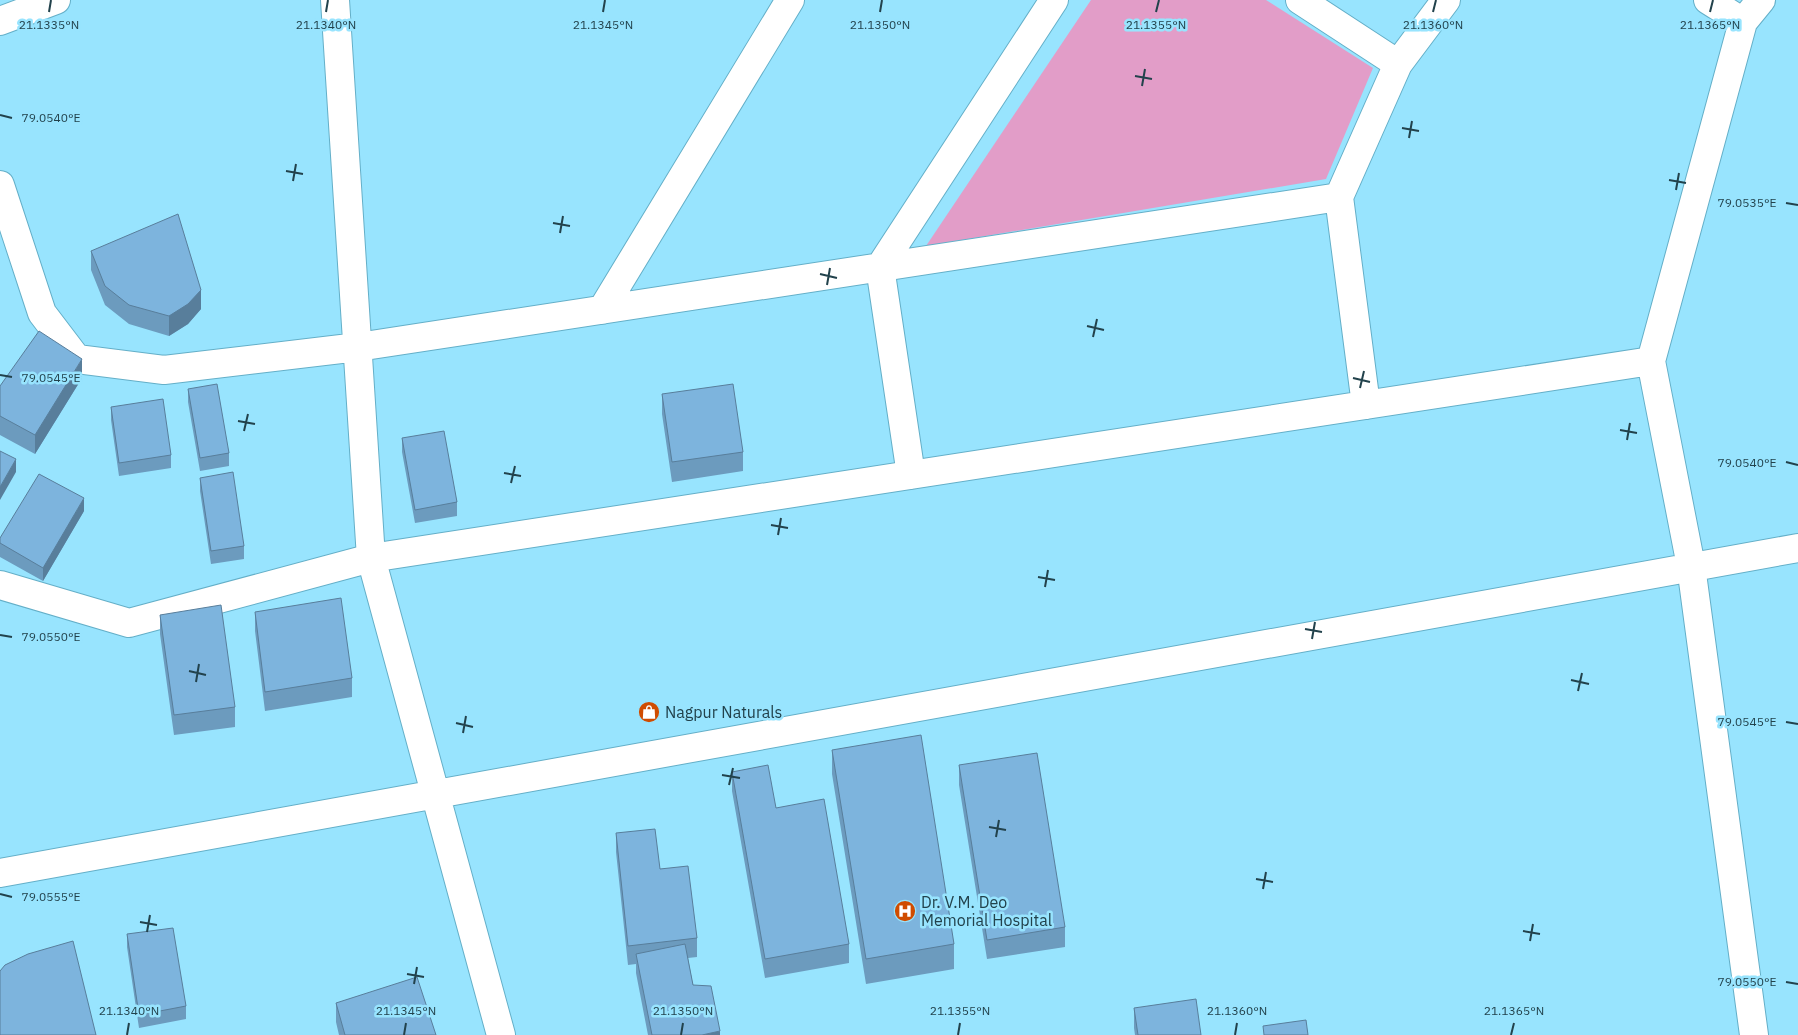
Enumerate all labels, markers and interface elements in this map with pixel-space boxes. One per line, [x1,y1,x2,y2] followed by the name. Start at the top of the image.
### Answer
[19,17,79,32] text: 21.1335°N
[296,17,356,32] text: 21.1340°N
[573,17,633,32] text: 21.1345°N
[850,17,910,32] text: 21.1350°N
[1126,17,1186,32] text: 21.1355°N
[1403,17,1463,32] text: 21.1360°N
[1680,17,1740,32] text: 21.1365°N
[21,110,81,125] text: 79.0540°E
[1717,195,1777,210] text: 79.0535°E
[21,370,81,385] text: 79.0545°E
[1717,455,1777,470] text: 79.0540°E
[21,629,81,644] text: 79.0550°E
[637,700,661,724] shop icon: Nagpur Naturals
[665,702,782,722] place label: Nagpur Naturals
[1717,714,1777,729] text: 79.0545°E
[21,889,81,904] text: 79.0555°E
[921,892,1052,930] place label: Dr. V.M. Deo Memorial Hospital
[893,899,917,923] hospital icon: Dr. V.M. Deo Memorial Hospital
[1717,974,1777,989] text: 79.0550°E
[99,1003,159,1018] text: 21.1340°N
[376,1003,436,1018] text: 21.1345°N
[653,1003,713,1018] text: 21.1350°N
[930,1003,990,1018] text: 21.1355°N
[1207,1003,1267,1018] text: 21.1360°N
[1484,1003,1544,1018] text: 21.1365°N

